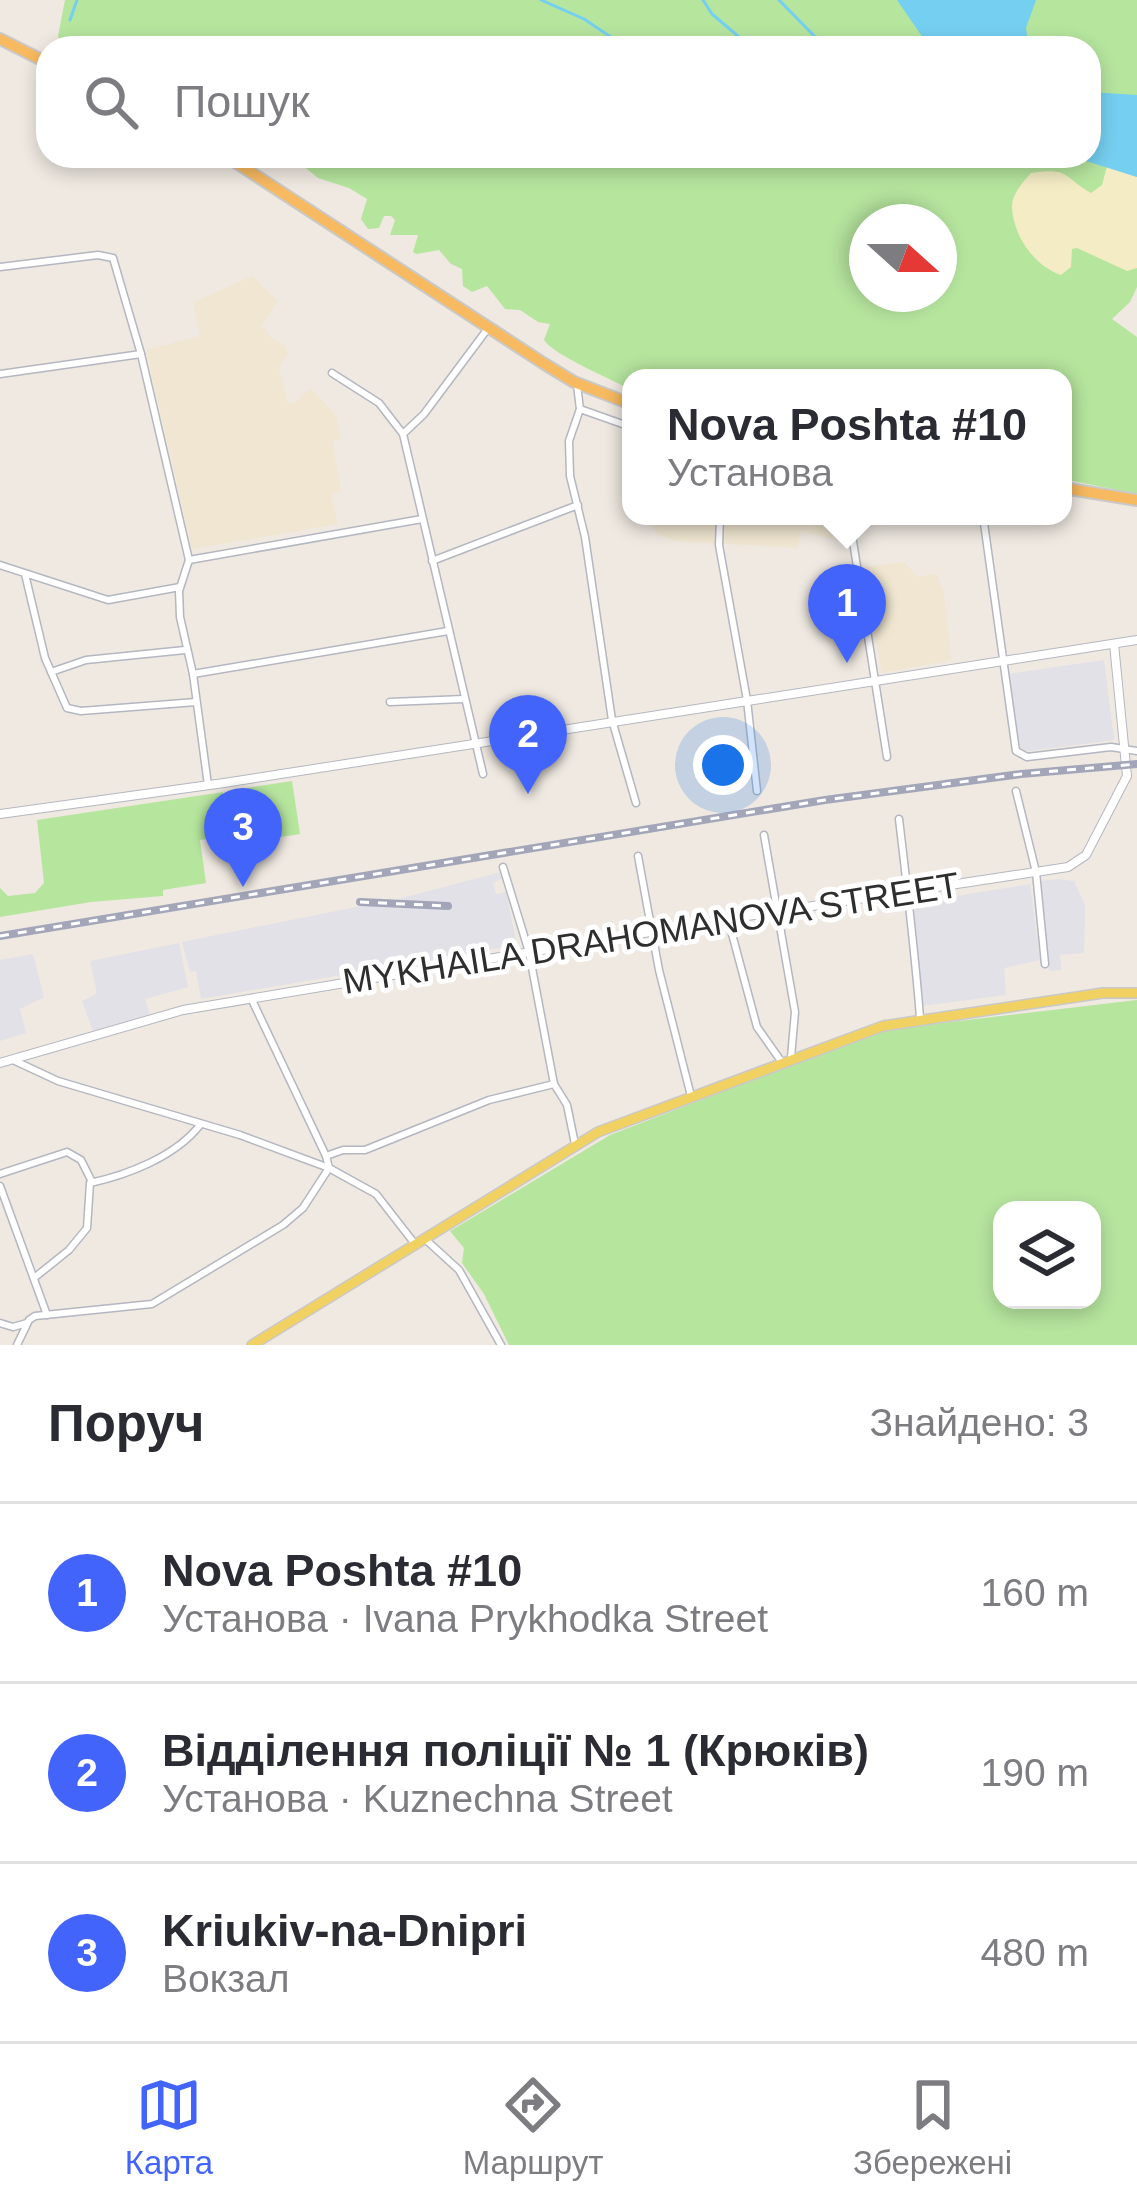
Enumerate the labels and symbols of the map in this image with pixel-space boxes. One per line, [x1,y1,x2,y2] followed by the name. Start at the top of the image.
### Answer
[849,204,957,312] north arrow
[808,564,886,663] pin: 1
[489,695,567,794] pin: 2
[693,735,753,795] your location
[204,788,282,887] pin: 3
[340,864,962,1002] street label: MYKHAILA DRAHOMANOVA STREET

